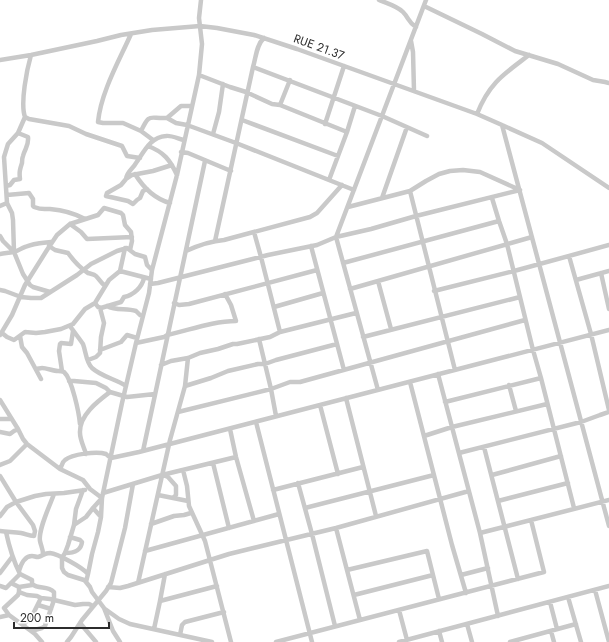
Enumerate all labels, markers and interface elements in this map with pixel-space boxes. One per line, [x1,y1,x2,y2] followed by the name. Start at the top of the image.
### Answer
[291,29,348,65] street label: RUE 21.37
[14,604,109,630] scale bar
[20,609,54,627] text: 200 m

